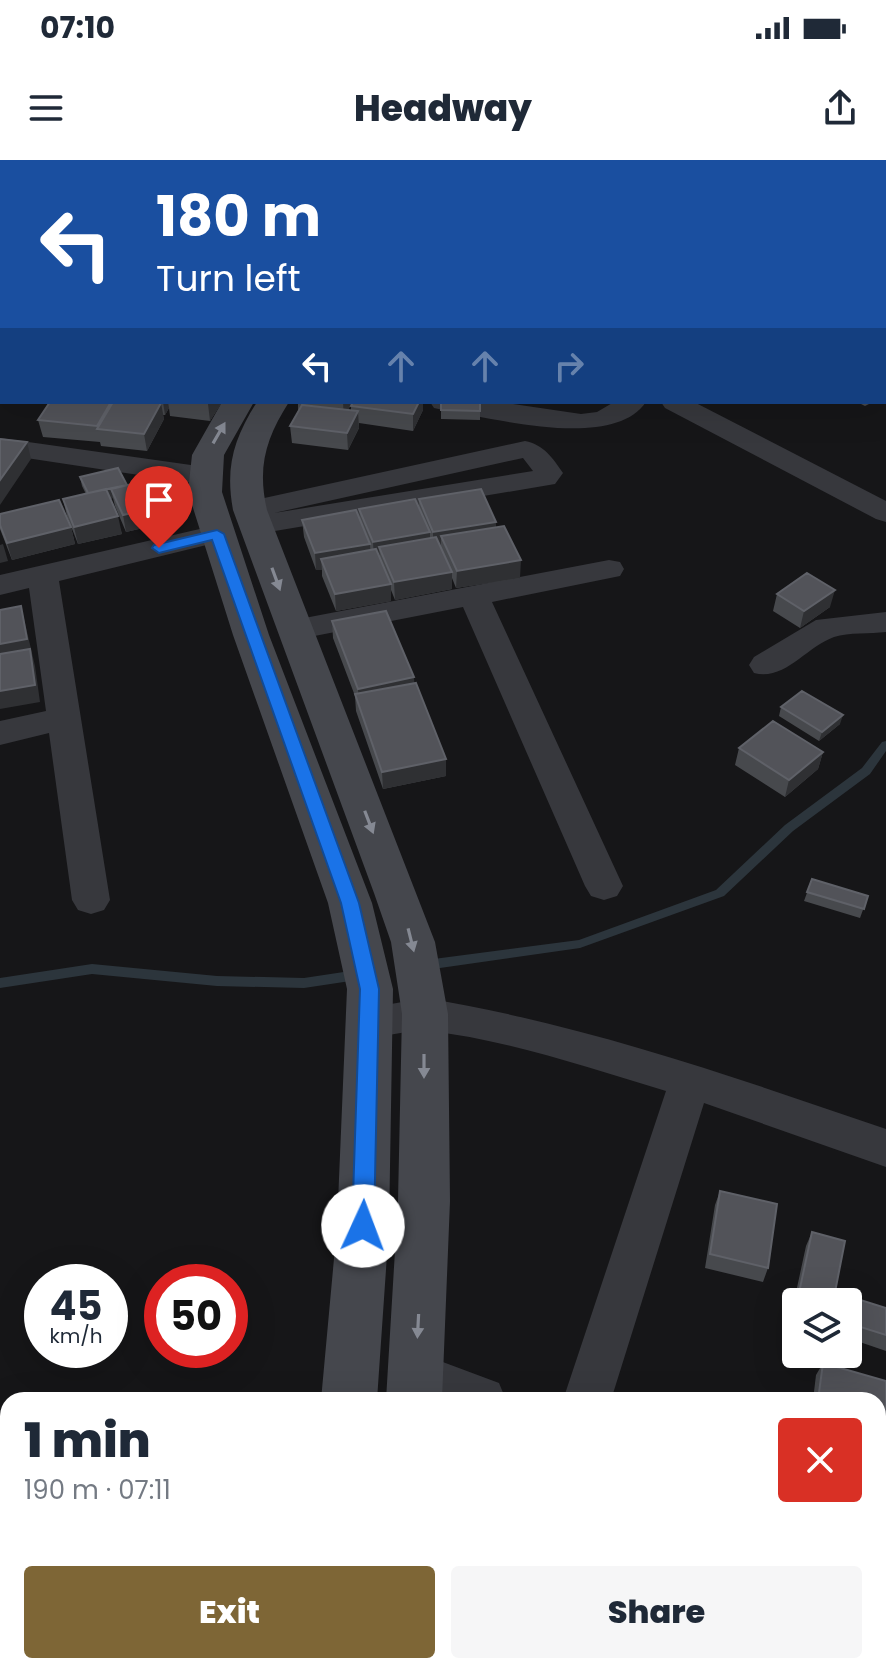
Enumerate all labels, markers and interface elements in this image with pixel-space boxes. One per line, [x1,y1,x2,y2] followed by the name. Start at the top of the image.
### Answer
[40,6,115,49] text: 07:10
[354,83,532,134] text: Headway
[24,86,68,130] icon: menu
[818,86,862,130] icon: share
[156,177,321,256] text: 180 m
[24,192,128,296] icon: left
[156,253,301,304] text: Turn left
[295,344,339,388] icon: left
[379,344,423,388] icon: ahead
[463,344,507,388] icon: ahead
[547,344,591,388] icon: right
[212,422,226,444] one-way arrow
[125,466,193,548] pin
[137,478,181,522] icon: arrive
[270,567,283,591] one-way arrow
[363,810,376,834] one-way arrow
[406,927,418,952] one-way arrow
[418,1054,431,1079] one-way arrow
[321,1184,405,1268] position arrow
[144,1264,248,1368] speed limit sign: 50
[49,1278,103,1334] text: 45
[782,1288,862,1368] map controls
[782,1288,862,1368] button: layers
[411,1314,424,1339] one-way arrow
[49,1322,103,1350] text: km/h
[24,1407,151,1474] text: 1 min
[778,1418,862,1502] button: close
[24,1472,171,1508] text: 190 m · 07:11
[24,1566,435,1658] button: Exit
[451,1566,862,1658] button: Share

